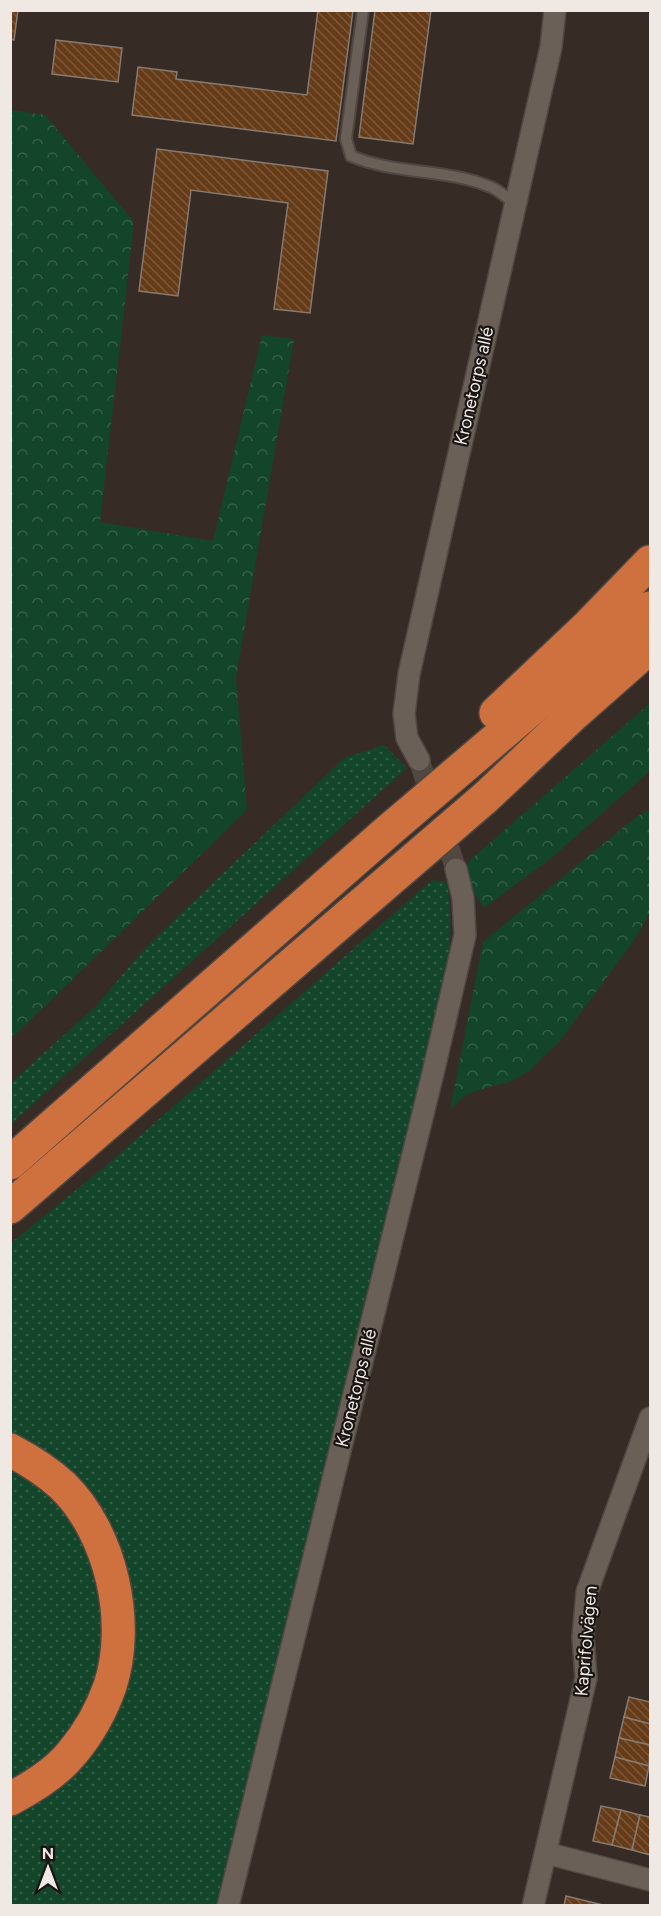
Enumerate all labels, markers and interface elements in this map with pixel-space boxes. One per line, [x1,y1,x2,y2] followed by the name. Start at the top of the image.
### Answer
[450,324,498,447] street label: Kronetorps allé
[331,1326,381,1449] street label: Kronetorps allé
[570,1585,602,1697] street label: Kaprifolvägen
[18,1838,78,1898] north arrow
[42,1844,54,1863] text: N

